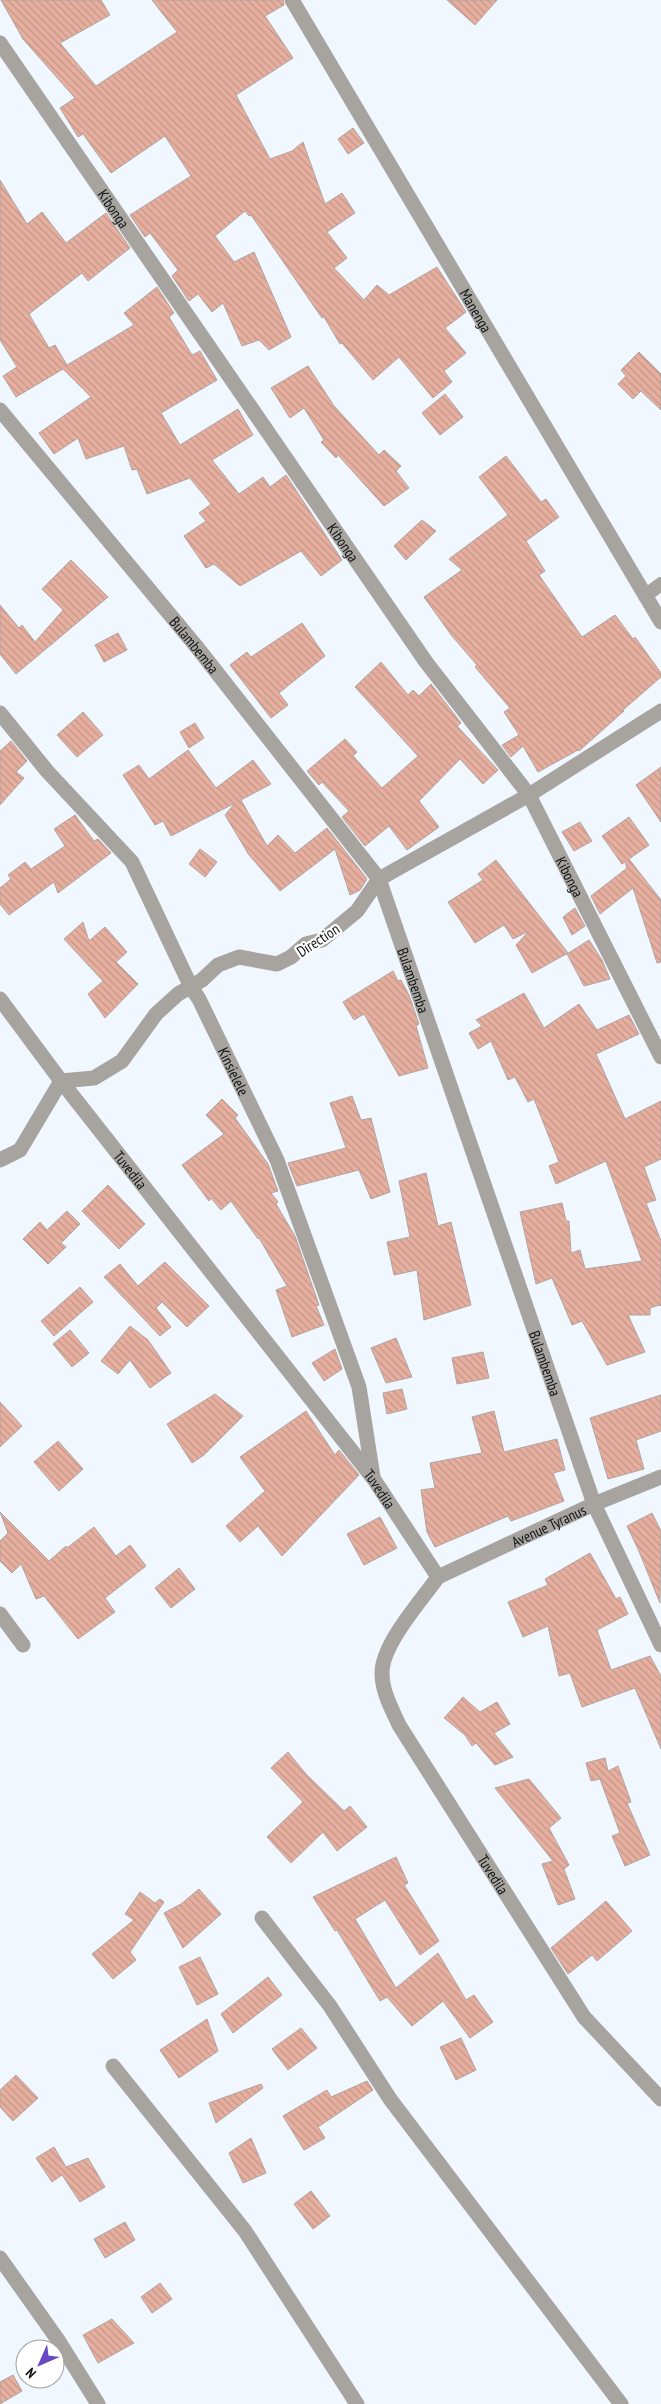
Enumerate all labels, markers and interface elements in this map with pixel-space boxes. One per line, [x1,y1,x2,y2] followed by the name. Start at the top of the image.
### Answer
[94,186,134,232] street label: Kibonga
[456,285,496,336] street label: Manenga
[324,519,364,565] street label: Kibonga
[166,612,223,677] street label: Bulambemba
[552,853,588,900] street label: Kibonga
[293,919,343,961] street label: Direction
[394,945,434,1015] street label: Bulambemba
[214,1044,254,1098] street label: Kinsielele
[110,1147,152,1193] street label: Tuvedila
[526,1328,566,1398] street label: Bulambemba
[360,1465,400,1512] street label: Tuvedila
[508,1500,589,1551] street label: Avenue Tyranus
[474,1851,513,1898] street label: Tuvedila
[15,2339,65,2389] north arrow
[22,2364,40,2382] text: N

